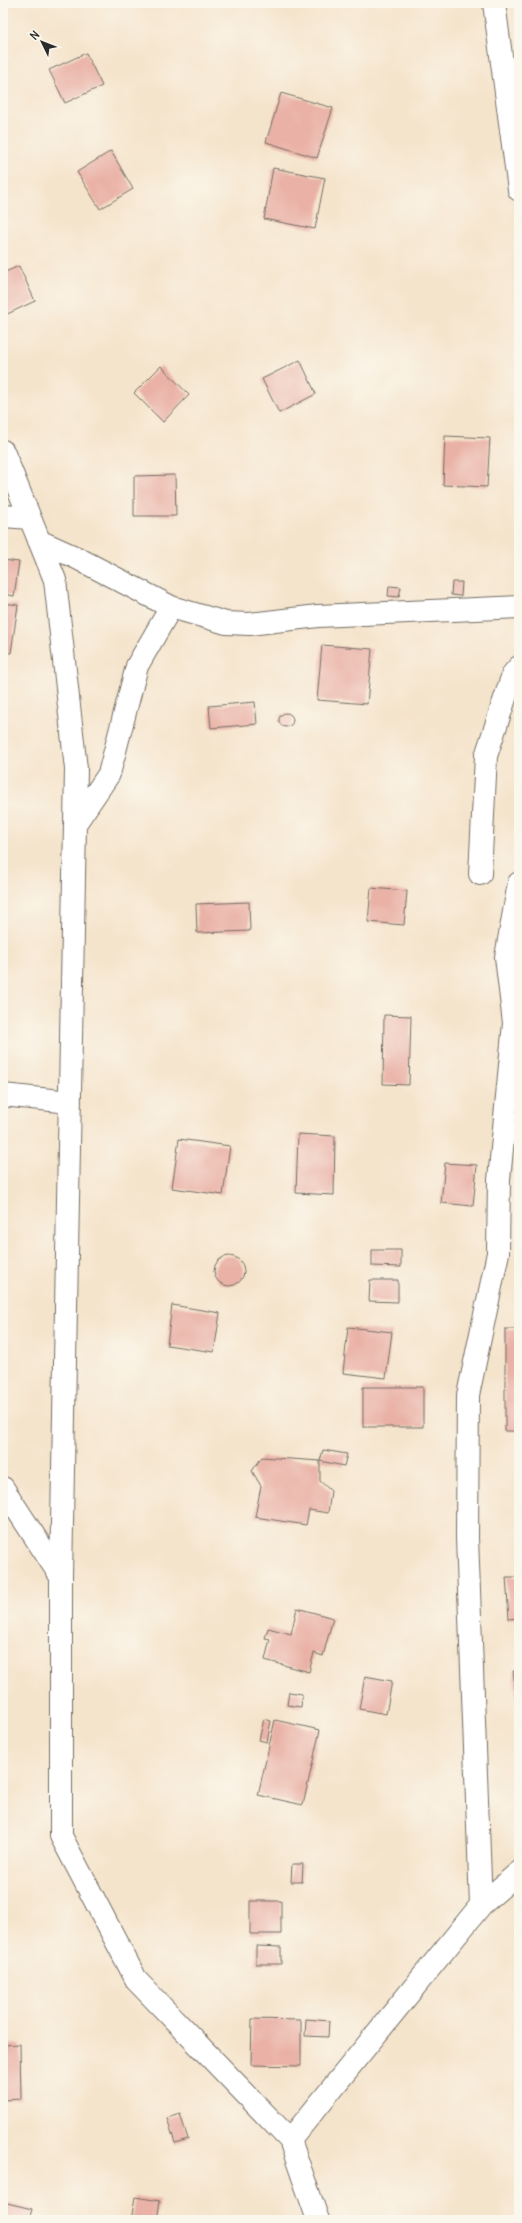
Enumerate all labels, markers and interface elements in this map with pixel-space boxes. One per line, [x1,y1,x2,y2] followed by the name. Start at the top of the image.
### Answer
[22,22,62,62] north arrow
[27,28,42,43] text: N

